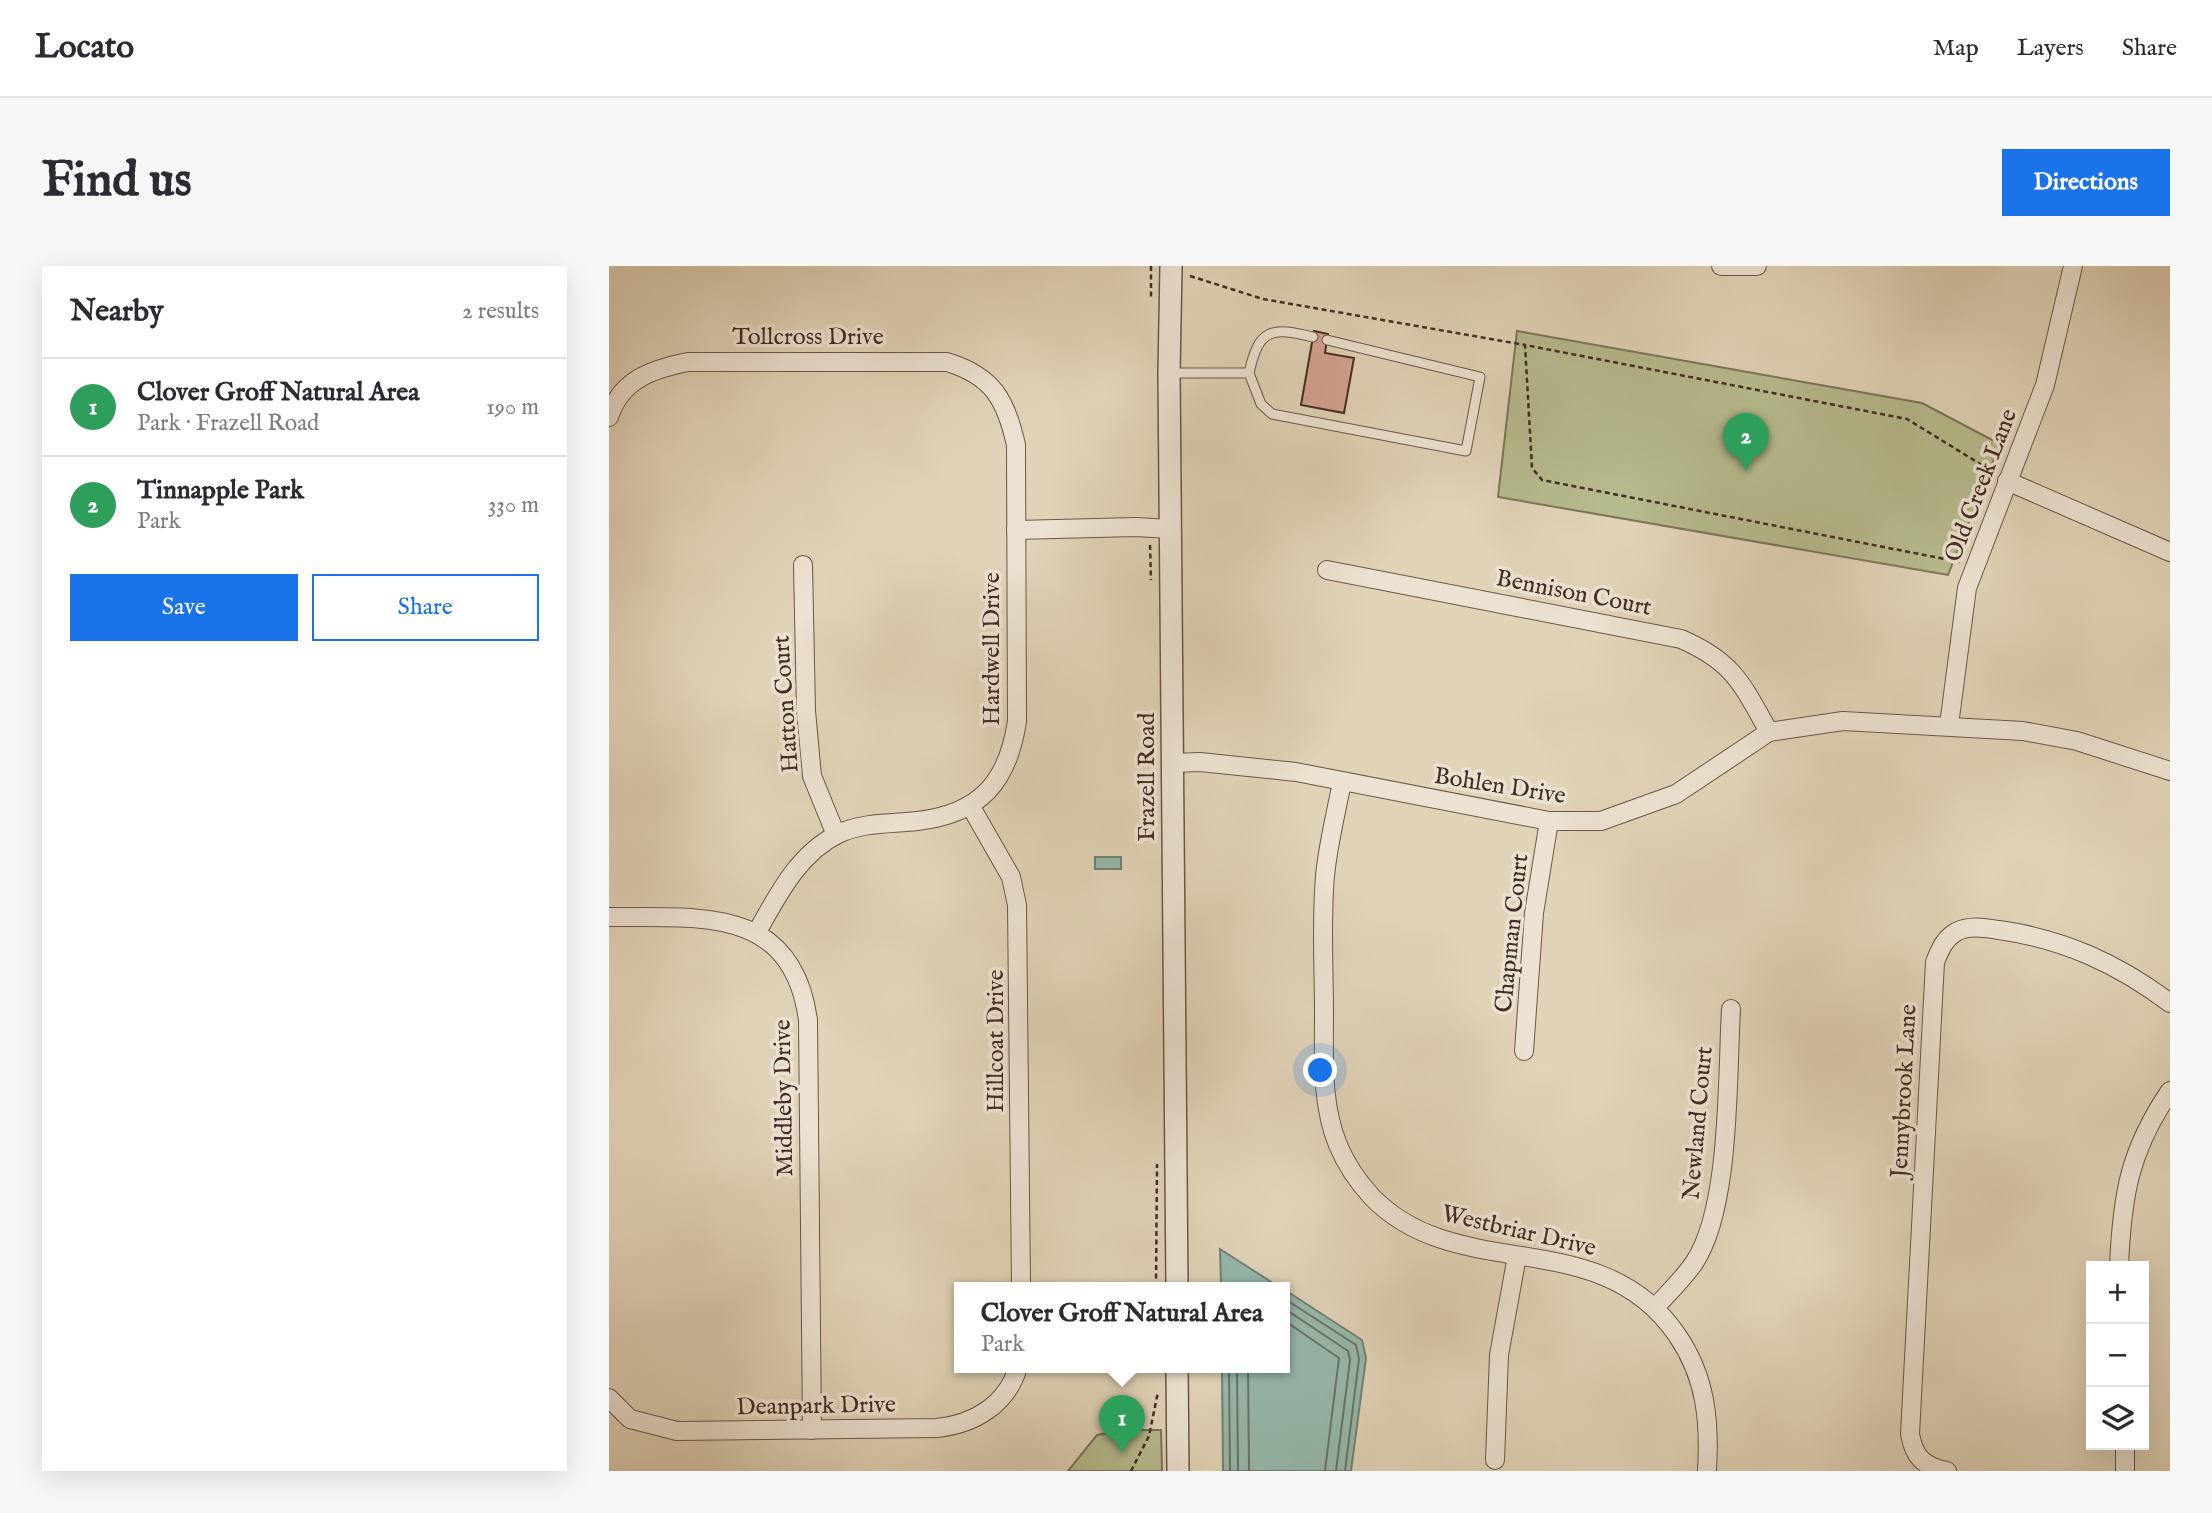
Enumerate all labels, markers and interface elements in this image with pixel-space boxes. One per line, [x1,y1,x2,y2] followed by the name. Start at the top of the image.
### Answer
[35,27,134,69] text: Locato
[1933,33,1979,64] text: Map
[2017,33,2084,64] text: Layers
[2122,33,2177,64] text: Share
[2002,149,2170,216] button: Directions
[42,151,192,213] text: Find us
[70,293,163,331] text: Nearby
[462,297,539,326] text: 2 results
[732,322,884,353] street label: Tollcross Drive
[137,376,420,409] text: Clover Groff Natural Area
[89,393,97,422] text: 1
[486,393,539,422] text: 190 m
[1938,405,2025,567] street label: Old Creek Lane
[137,409,319,438] text: Park · Frazell Road
[1723,413,1769,471] pin: 2
[137,474,304,507] text: Tinnapple Park
[88,491,98,520] text: 2
[488,491,539,520] text: 330 m
[137,507,181,536] text: Park
[1493,563,1654,624] street label: Bennison Court
[977,572,1008,726] street label: Hardwell Drive
[70,574,298,641] button: Save
[312,574,539,641] button: Share
[766,634,807,774] street label: Hatton Court
[1132,712,1163,841] street label: Frazell Road
[1432,761,1568,812] street label: Bohlen Drive
[1489,852,1536,1014] street label: Chapman Court
[981,969,1012,1113] street label: Hillcoat Drive
[1884,1003,1925,1182] street label: Jennybrook Lane
[768,1019,801,1177] street label: Middleby Drive
[1676,1045,1721,1201] street label: Newland Court
[1303,1053,1337,1087] your location
[1438,1199,1599,1264] street label: Westbriar Drive
[2086,1261,2149,1450] map controls
[2086,1261,2149,1324] button: +
[954,1282,1290,1373] popup
[981,1297,1263,1330] text: Clover Groff Natural Area
[2086,1324,2149,1387] button: −
[981,1330,1025,1359] text: Park
[2086,1387,2149,1450] button: layers
[736,1390,896,1423] street label: Deanpark Drive
[1099,1395,1145,1453] pin: 1

